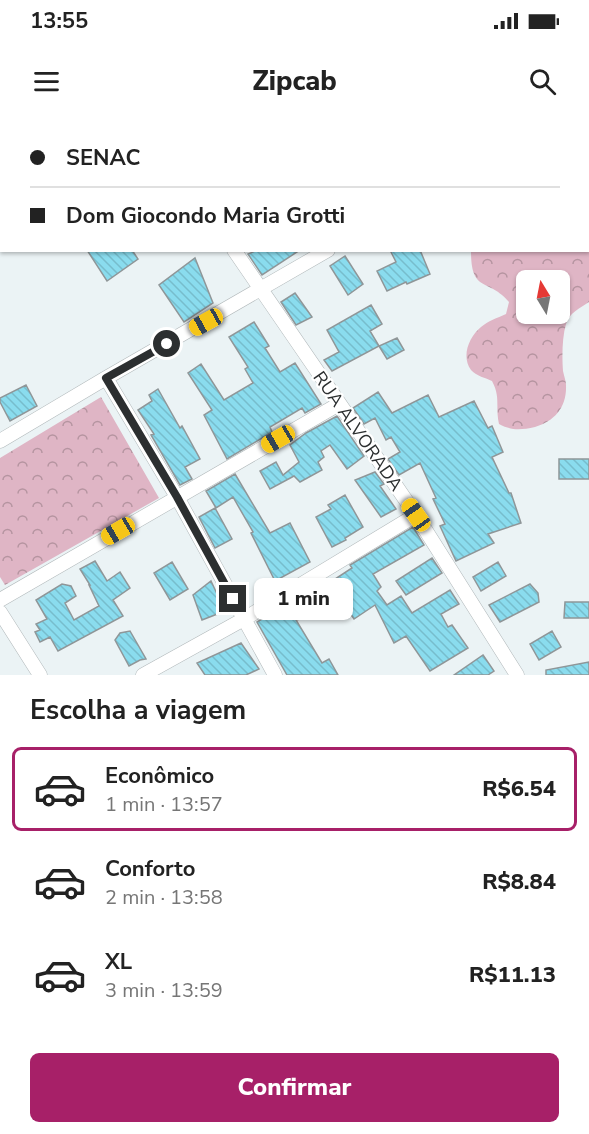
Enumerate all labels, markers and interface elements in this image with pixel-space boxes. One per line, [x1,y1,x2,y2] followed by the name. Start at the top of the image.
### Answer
[30,6,88,36] text: 13:55
[252,63,337,100] text: Zipcab
[30,65,63,98] icon: menu
[526,65,559,98] icon: search
[66,143,140,173] text: SENAC
[66,201,345,231] text: Dom Giocondo Maria Grotti
[516,270,570,324] north arrow
[516,270,570,324] map controls
[186,305,226,339] car
[153,330,180,357] route start
[308,366,408,496] street label: RUA ALVORADA
[258,422,298,456] car
[398,495,434,535] car
[98,514,138,548] car
[254,578,353,620] callout: 1 min
[219,585,246,612] route end
[277,585,330,612] text: 1 min
[30,692,246,729] text: Escolha a viagem
[105,761,214,791] text: Econômico
[33,762,87,816] icon: car
[482,774,556,804] text: R$6.54
[105,791,223,818] text: 1 min · 13:57
[105,854,195,884] text: Conforto
[33,855,87,909] icon: car
[482,867,556,897] text: R$8.84
[105,884,223,911] text: 2 min · 13:58
[105,947,132,977] text: XL
[33,948,87,1002] icon: car
[469,960,556,990] text: R$11.13
[105,977,223,1004] text: 3 min · 13:59
[30,1053,559,1122] button: Confirmar

